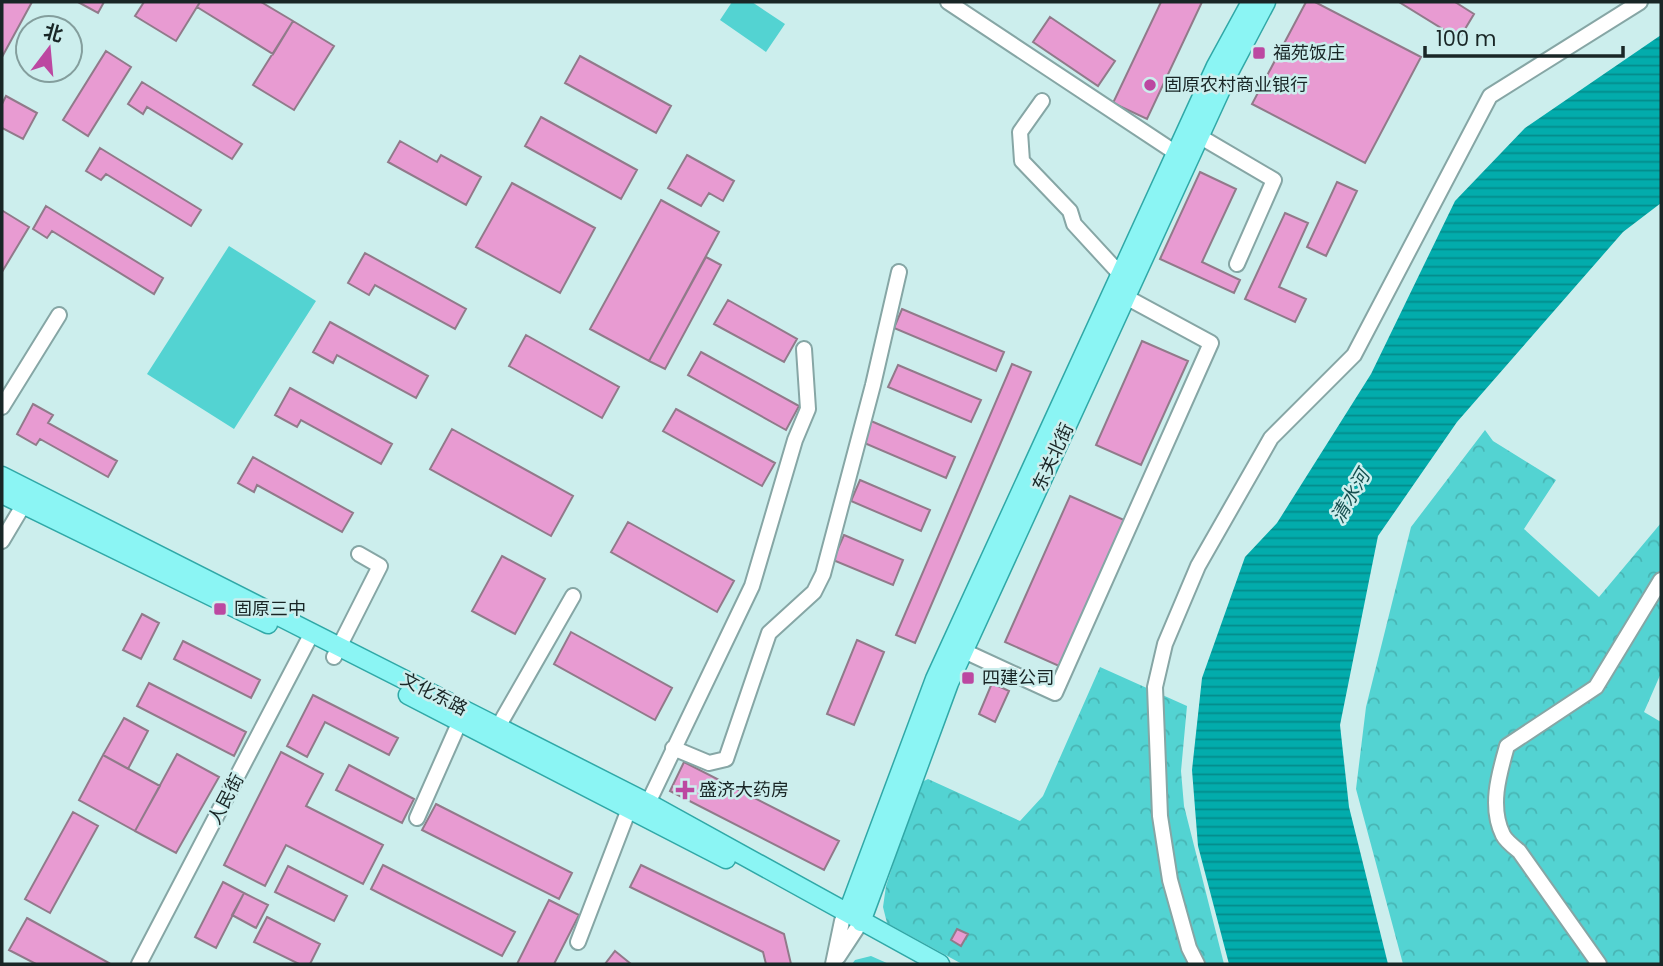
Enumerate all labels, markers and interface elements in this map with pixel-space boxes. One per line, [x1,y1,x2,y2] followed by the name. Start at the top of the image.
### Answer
[14,14,84,84] north arrow
[1425,14,1623,58] scale bar
[41,18,66,49] text: 北
[1436,24,1496,53] text: 100 m
[1273,40,1345,65] place label: 福苑饭庄
[1251,45,1267,61] marker: 福苑饭庄
[1164,72,1308,97] place label: 固原农村商业银行
[1142,77,1158,93] marker: 固原农村商业银行
[1026,419,1079,495] street label: 东关北街
[1324,461,1378,528] water label: 清水河
[234,596,306,621] place label: 固原三中
[212,601,228,617] marker: 固原三中
[982,665,1054,690] place label: 四建公司
[396,666,472,721] street label: 文化东路
[960,670,976,686] marker: 四建公司
[202,769,249,828] street label: 人民街
[699,777,789,802] place label: 盛济大药房
[677,782,693,798] marker: 盛济大药房

